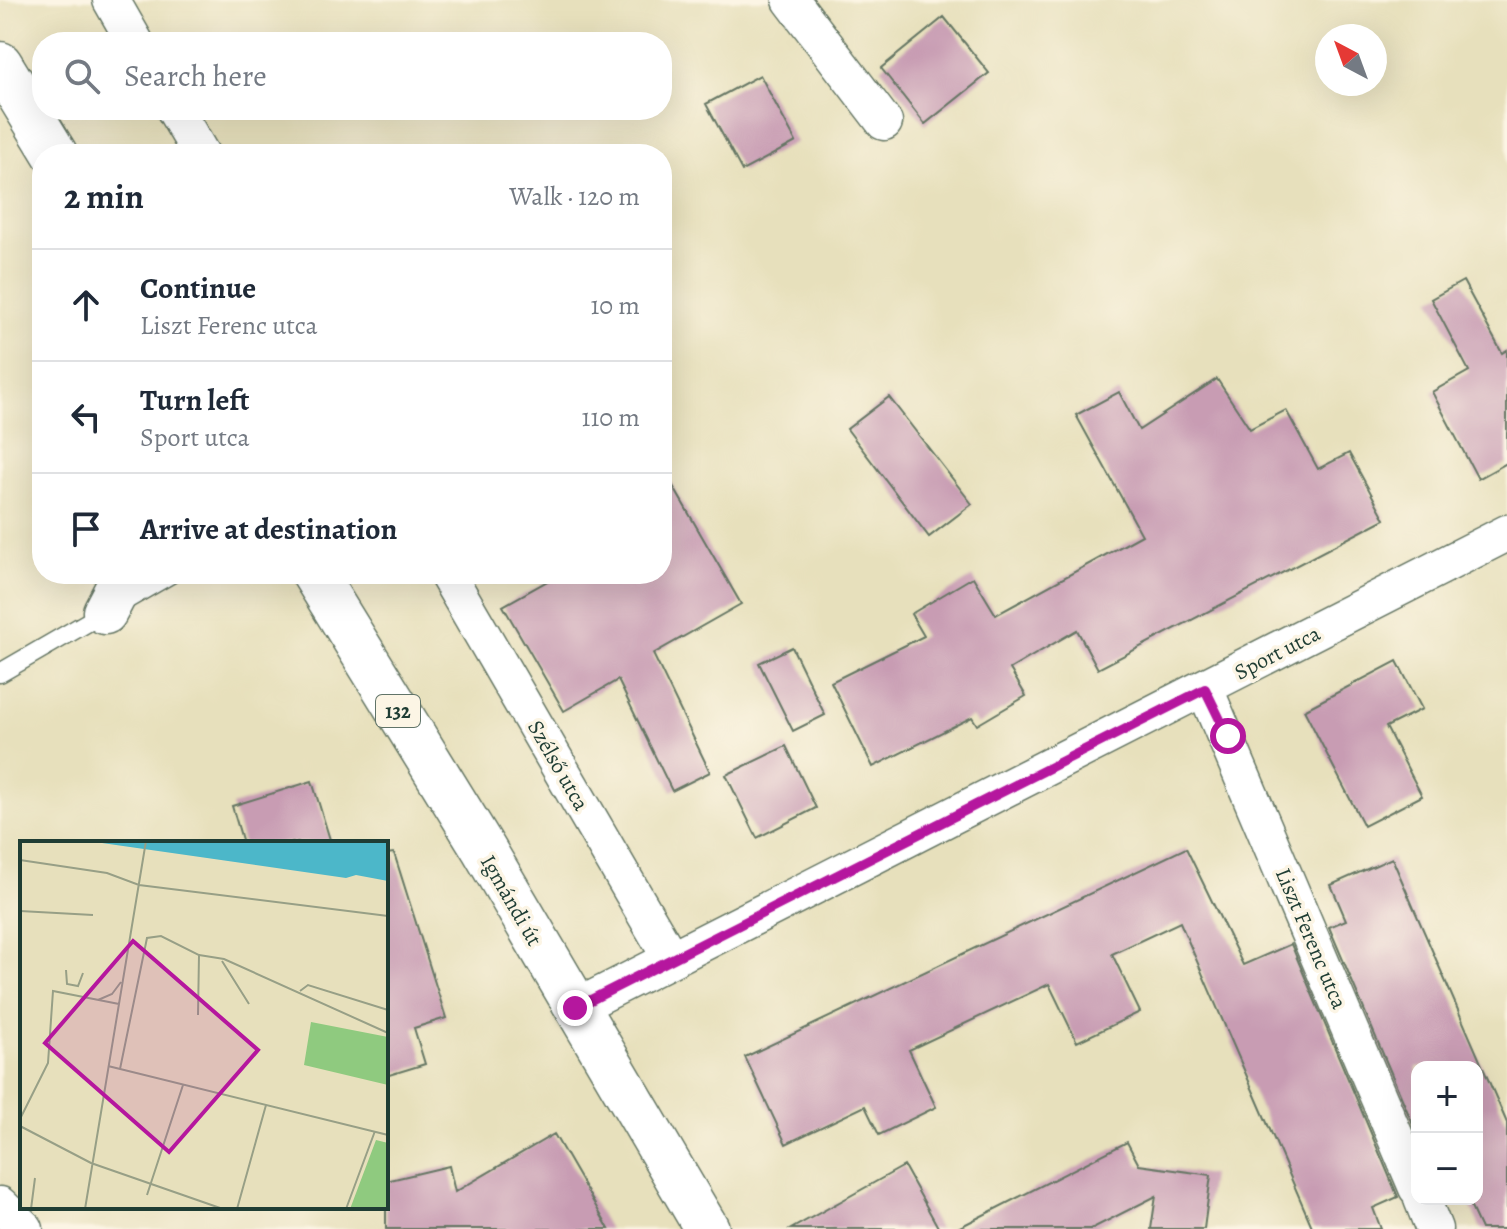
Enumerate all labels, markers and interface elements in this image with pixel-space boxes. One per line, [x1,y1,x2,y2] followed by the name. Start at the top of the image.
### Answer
[1315,24,1387,96] north arrow
[32,32,672,120] search box
[60,54,104,98] icon: search
[124,56,267,96] text: Search here
[64,173,144,220] text: 2 min
[509,179,640,214] text: Walk · 120 m
[140,268,256,308] text: Continue
[64,283,108,327] icon: ahead
[590,288,640,323] text: 10 m
[140,308,318,343] text: Liszt Ferenc utca
[140,380,249,420] text: Turn left
[64,395,108,439] icon: left
[582,400,640,435] text: 110 m
[140,420,250,455] text: Sport utca
[64,507,108,551] icon: arrive
[140,509,397,549] text: Arrive at destination
[1229,618,1326,687] street label: Sport utca
[376,695,420,727] road number: 132
[520,715,596,817] street label: Szélső utca
[1210,718,1246,754] route start
[20,841,388,1209] inset map
[473,849,549,952] street label: Igmándi út
[1268,863,1355,1014] street label: Liszt Ferenc utca
[557,990,593,1026] route end
[1411,1061,1483,1205] map controls
[1411,1061,1483,1133] button: +
[1411,1133,1483,1205] button: −

